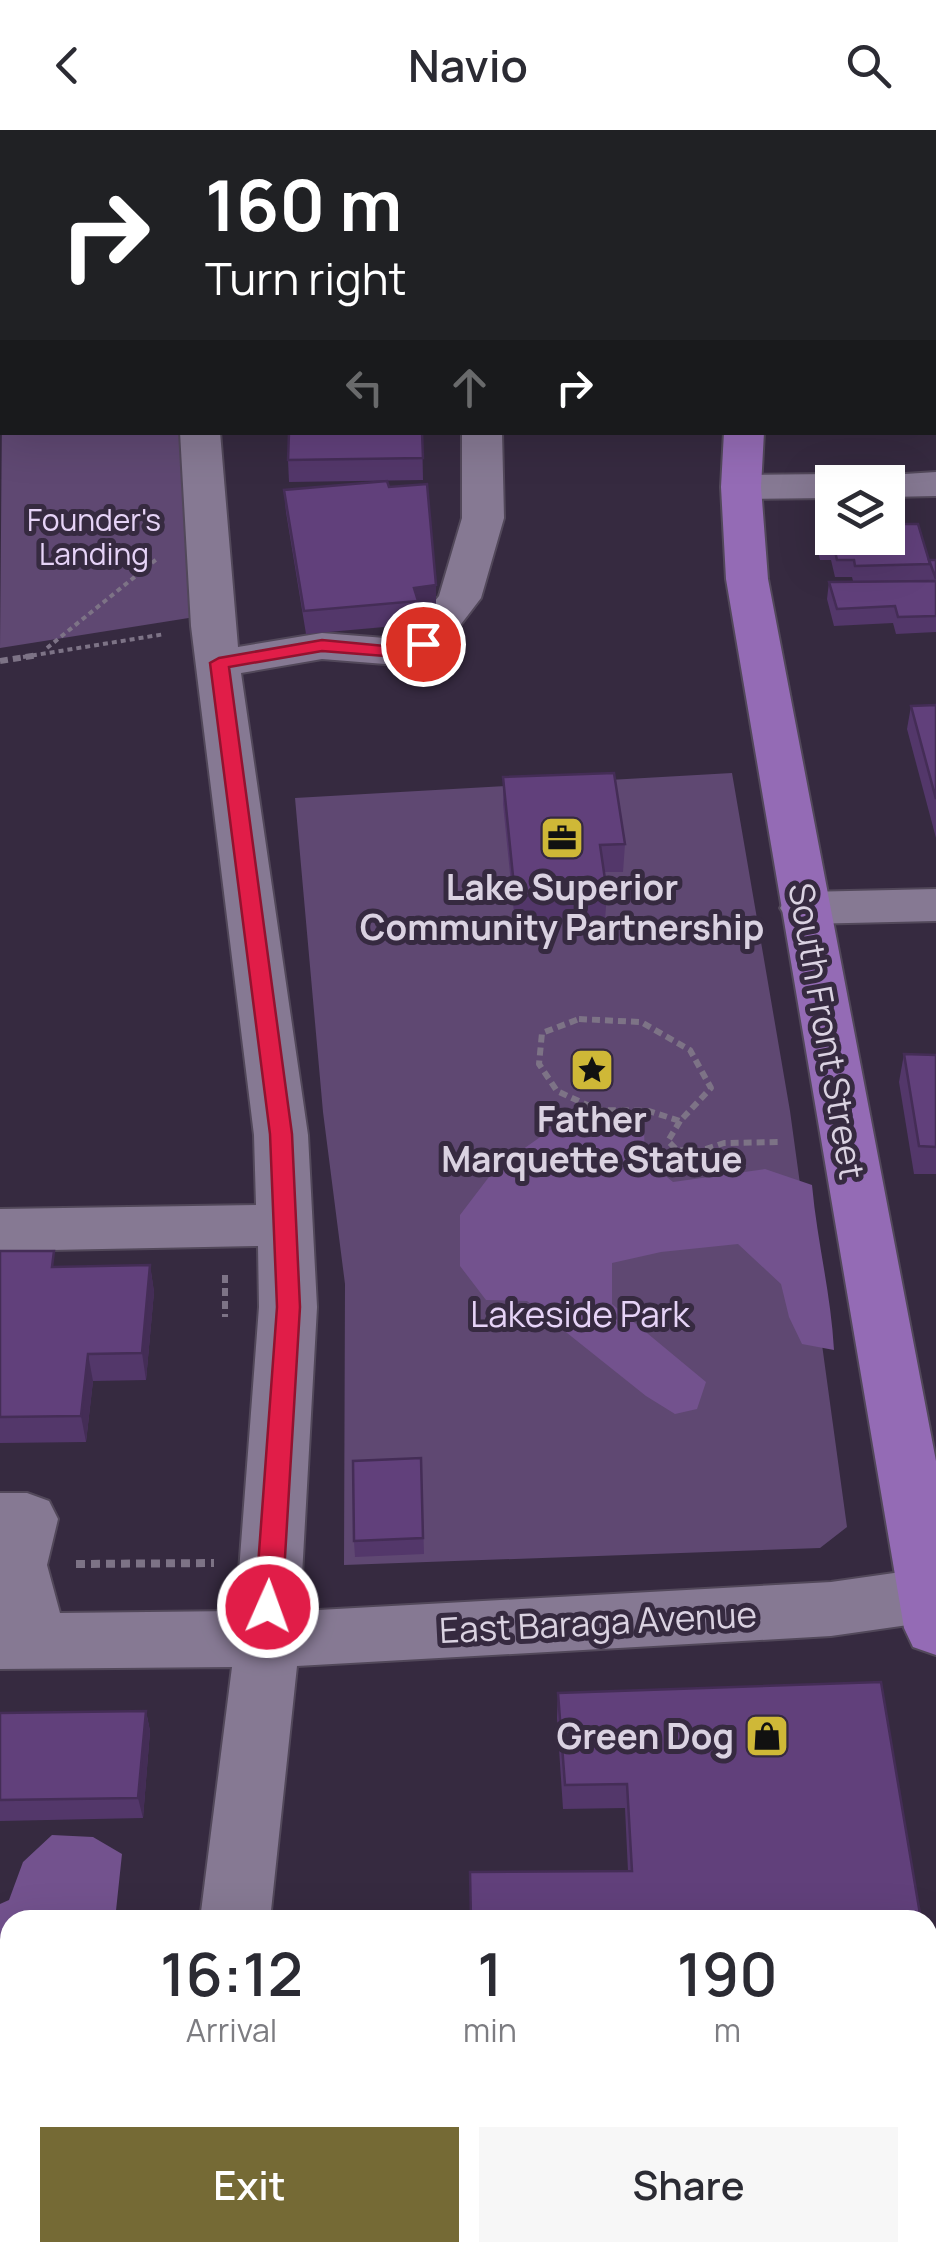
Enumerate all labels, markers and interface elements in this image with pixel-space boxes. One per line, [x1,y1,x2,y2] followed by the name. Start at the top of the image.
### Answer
[408,34,528,96] text: Navio
[40,38,95,93] icon: back
[841,38,896,93] icon: search
[205,156,402,252] text: 160 m
[40,170,170,300] icon: right
[205,247,406,309] text: Turn right
[337,360,392,415] icon: left
[442,360,497,415] icon: ahead
[547,360,602,415] icon: right
[815,465,905,555] map controls
[815,465,905,555] button: layers
[27,499,161,574] park label: Founder's Landing
[381,602,466,687] pin
[396,617,451,672] icon: arrive
[539,815,585,861] office icon: Lake Superior Community Partnership
[360,863,764,951] place label: Lake Superior Community Partnership
[777,879,877,1183] street label: South Front Street
[569,1047,615,1093] place icon: Father Marquette Statue
[441,1095,743,1183] place label: Father Marquette Statue
[470,1290,691,1338] park label: Lakeside Park
[216,1555,320,1659] position arrow
[438,1590,758,1654] street label: East Baraga Avenue
[557,1712,734,1760] place label: Green Dog
[744,1713,790,1759] shop icon: Green Dog
[160,1932,303,2014] text: 16:12
[477,1932,503,2014] text: 1
[677,1932,778,2014] text: 190
[186,2008,277,2052] text: Arrival
[463,2008,517,2052] text: min
[714,2008,741,2052] text: m
[40,2127,459,2242] button: Exit
[479,2127,898,2242] button: Share

